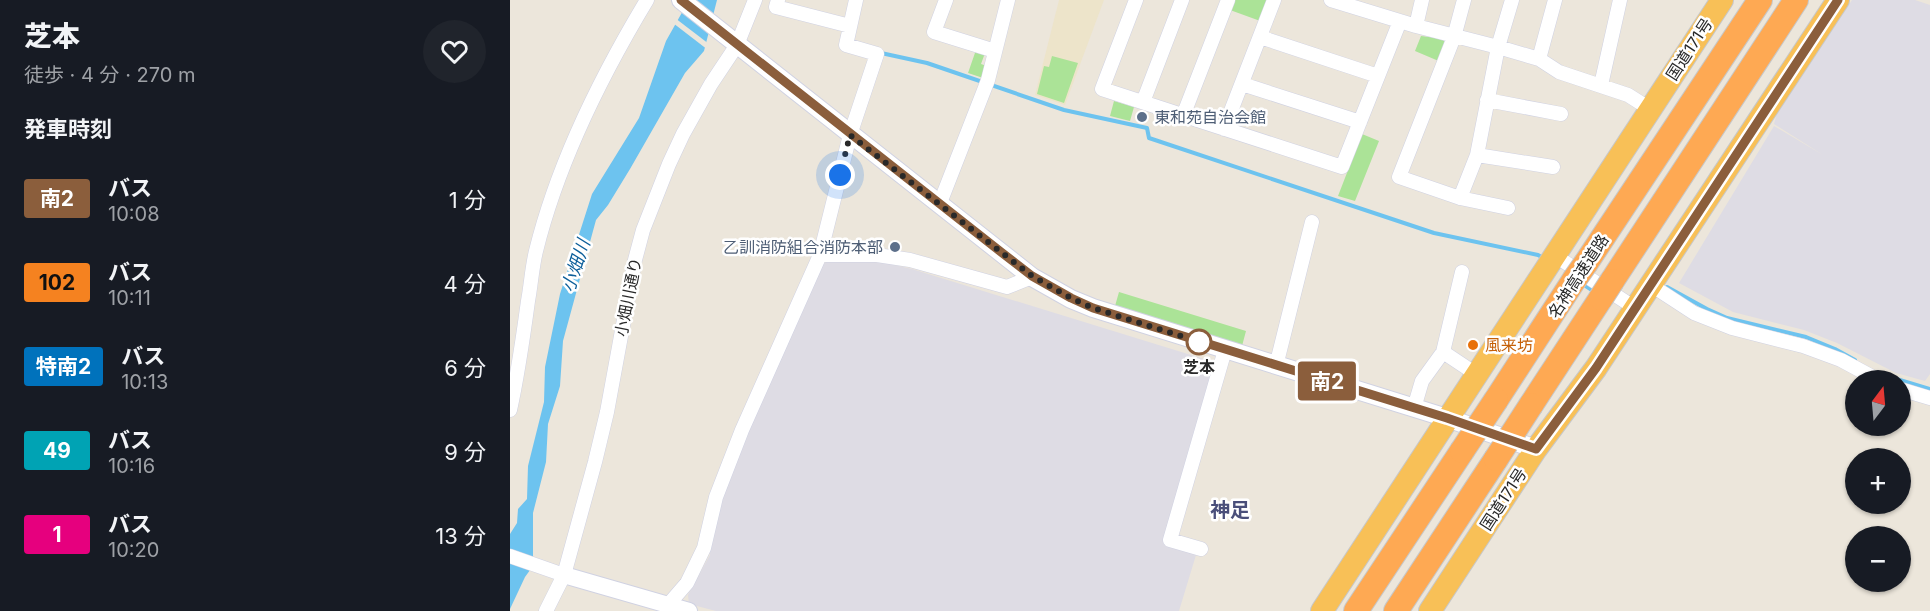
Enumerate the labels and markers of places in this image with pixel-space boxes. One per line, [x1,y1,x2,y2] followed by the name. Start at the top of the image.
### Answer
[1154,107,1266,127] place label: 東和苑自治会館
[1135,110,1149,124] marker: 東和苑自治会館
[723,237,883,257] place label: 乙訓消防組合消防本部
[888,240,902,254] marker: 乙訓消防組合消防本部
[1186,329,1212,355] marker: 芝本
[1485,335,1533,355] place label: 風来坊
[1466,338,1480,352] marker: 風来坊
[1183,357,1215,377] place label: 芝本

